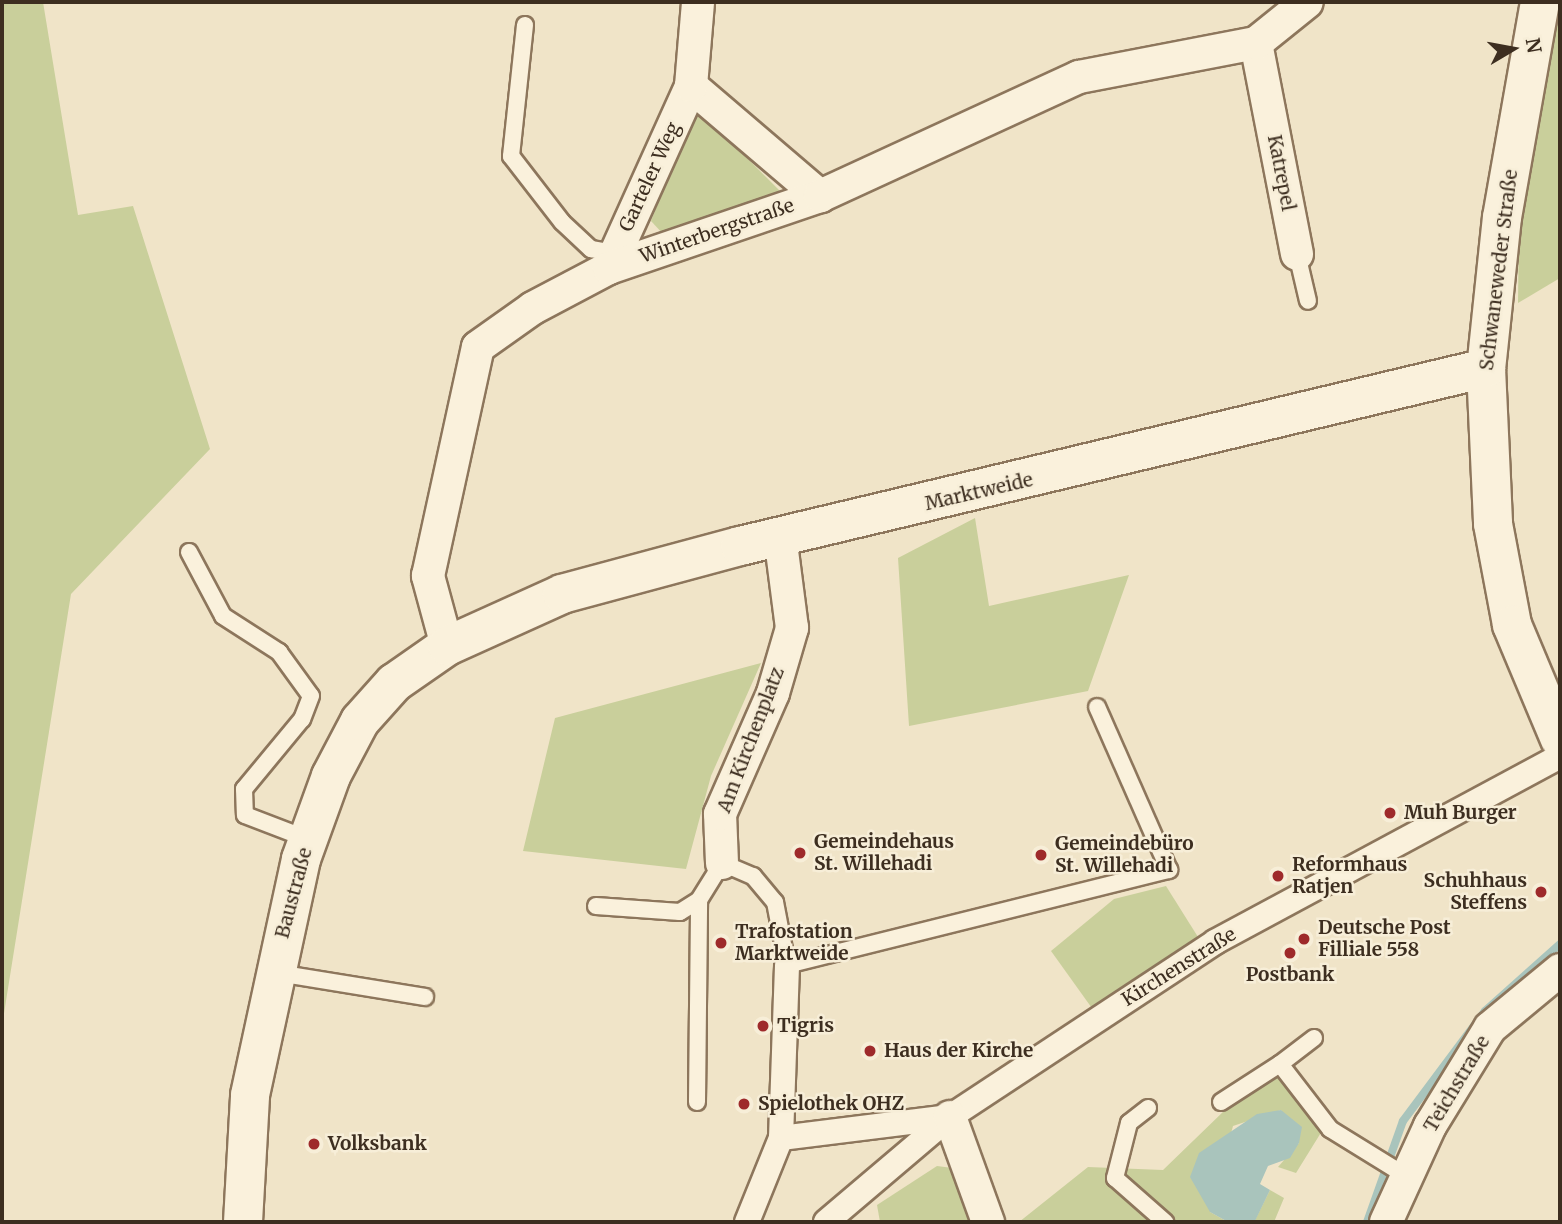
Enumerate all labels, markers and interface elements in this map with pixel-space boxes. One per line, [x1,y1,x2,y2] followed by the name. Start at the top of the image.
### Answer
[1478,14,1548,84] north arrow
[1521,36,1547,55] text: N
[615,119,685,235] street label: Garteler Weg
[1262,133,1300,213] street label: Katrepel
[1475,168,1523,372] street label: Schwaneweder Straße
[637,194,797,268] street label: Winterbergstraße
[923,468,1035,516] street label: Marktweide
[713,664,789,816] street label: Am Kirchenplatz
[1404,802,1517,824] place label: Muh Burger
[1382,805,1398,821] marker: Muh Burger
[814,831,954,875] place label: Gemeindehaus St. Willehadi
[1055,833,1194,877] place label: Gemeindebüro St. Willehadi
[271,845,317,941] street label: Baustraße
[792,845,808,861] marker: Gemeindehaus St. Willehadi
[1033,847,1049,863] marker: Gemeindebüro St. Willehadi
[1292,854,1407,898] place label: Reformhaus Ratjen
[1270,868,1286,884] marker: Reformhaus Ratjen
[1424,870,1527,914] place label: Schuhhaus Steffens
[1533,884,1549,900] marker: Schuhhaus Steffens
[1318,917,1451,961] place label: Deutsche Post Filliale 558
[735,921,853,965] place label: Trafostation Marktweide
[1118,923,1240,1011] street label: Kirchenstraße
[1296,931,1312,947] marker: Deutsche Post Filliale 558
[713,935,729,951] marker: Trafostation Marktweide
[1282,945,1298,961] marker: Postbank
[1246,964,1334,986] place label: Postbank
[777,1015,834,1037] place label: Tigris
[755,1018,771,1034] marker: Tigris
[1419,1032,1495,1136] street label: Teichstraße
[884,1040,1033,1062] place label: Haus der Kirche
[862,1043,878,1059] marker: Haus der Kirche
[758,1093,904,1115] place label: Spielothek OHZ
[736,1096,752,1112] marker: Spielothek OHZ
[328,1133,427,1155] place label: Volksbank
[306,1136,322,1152] marker: Volksbank

